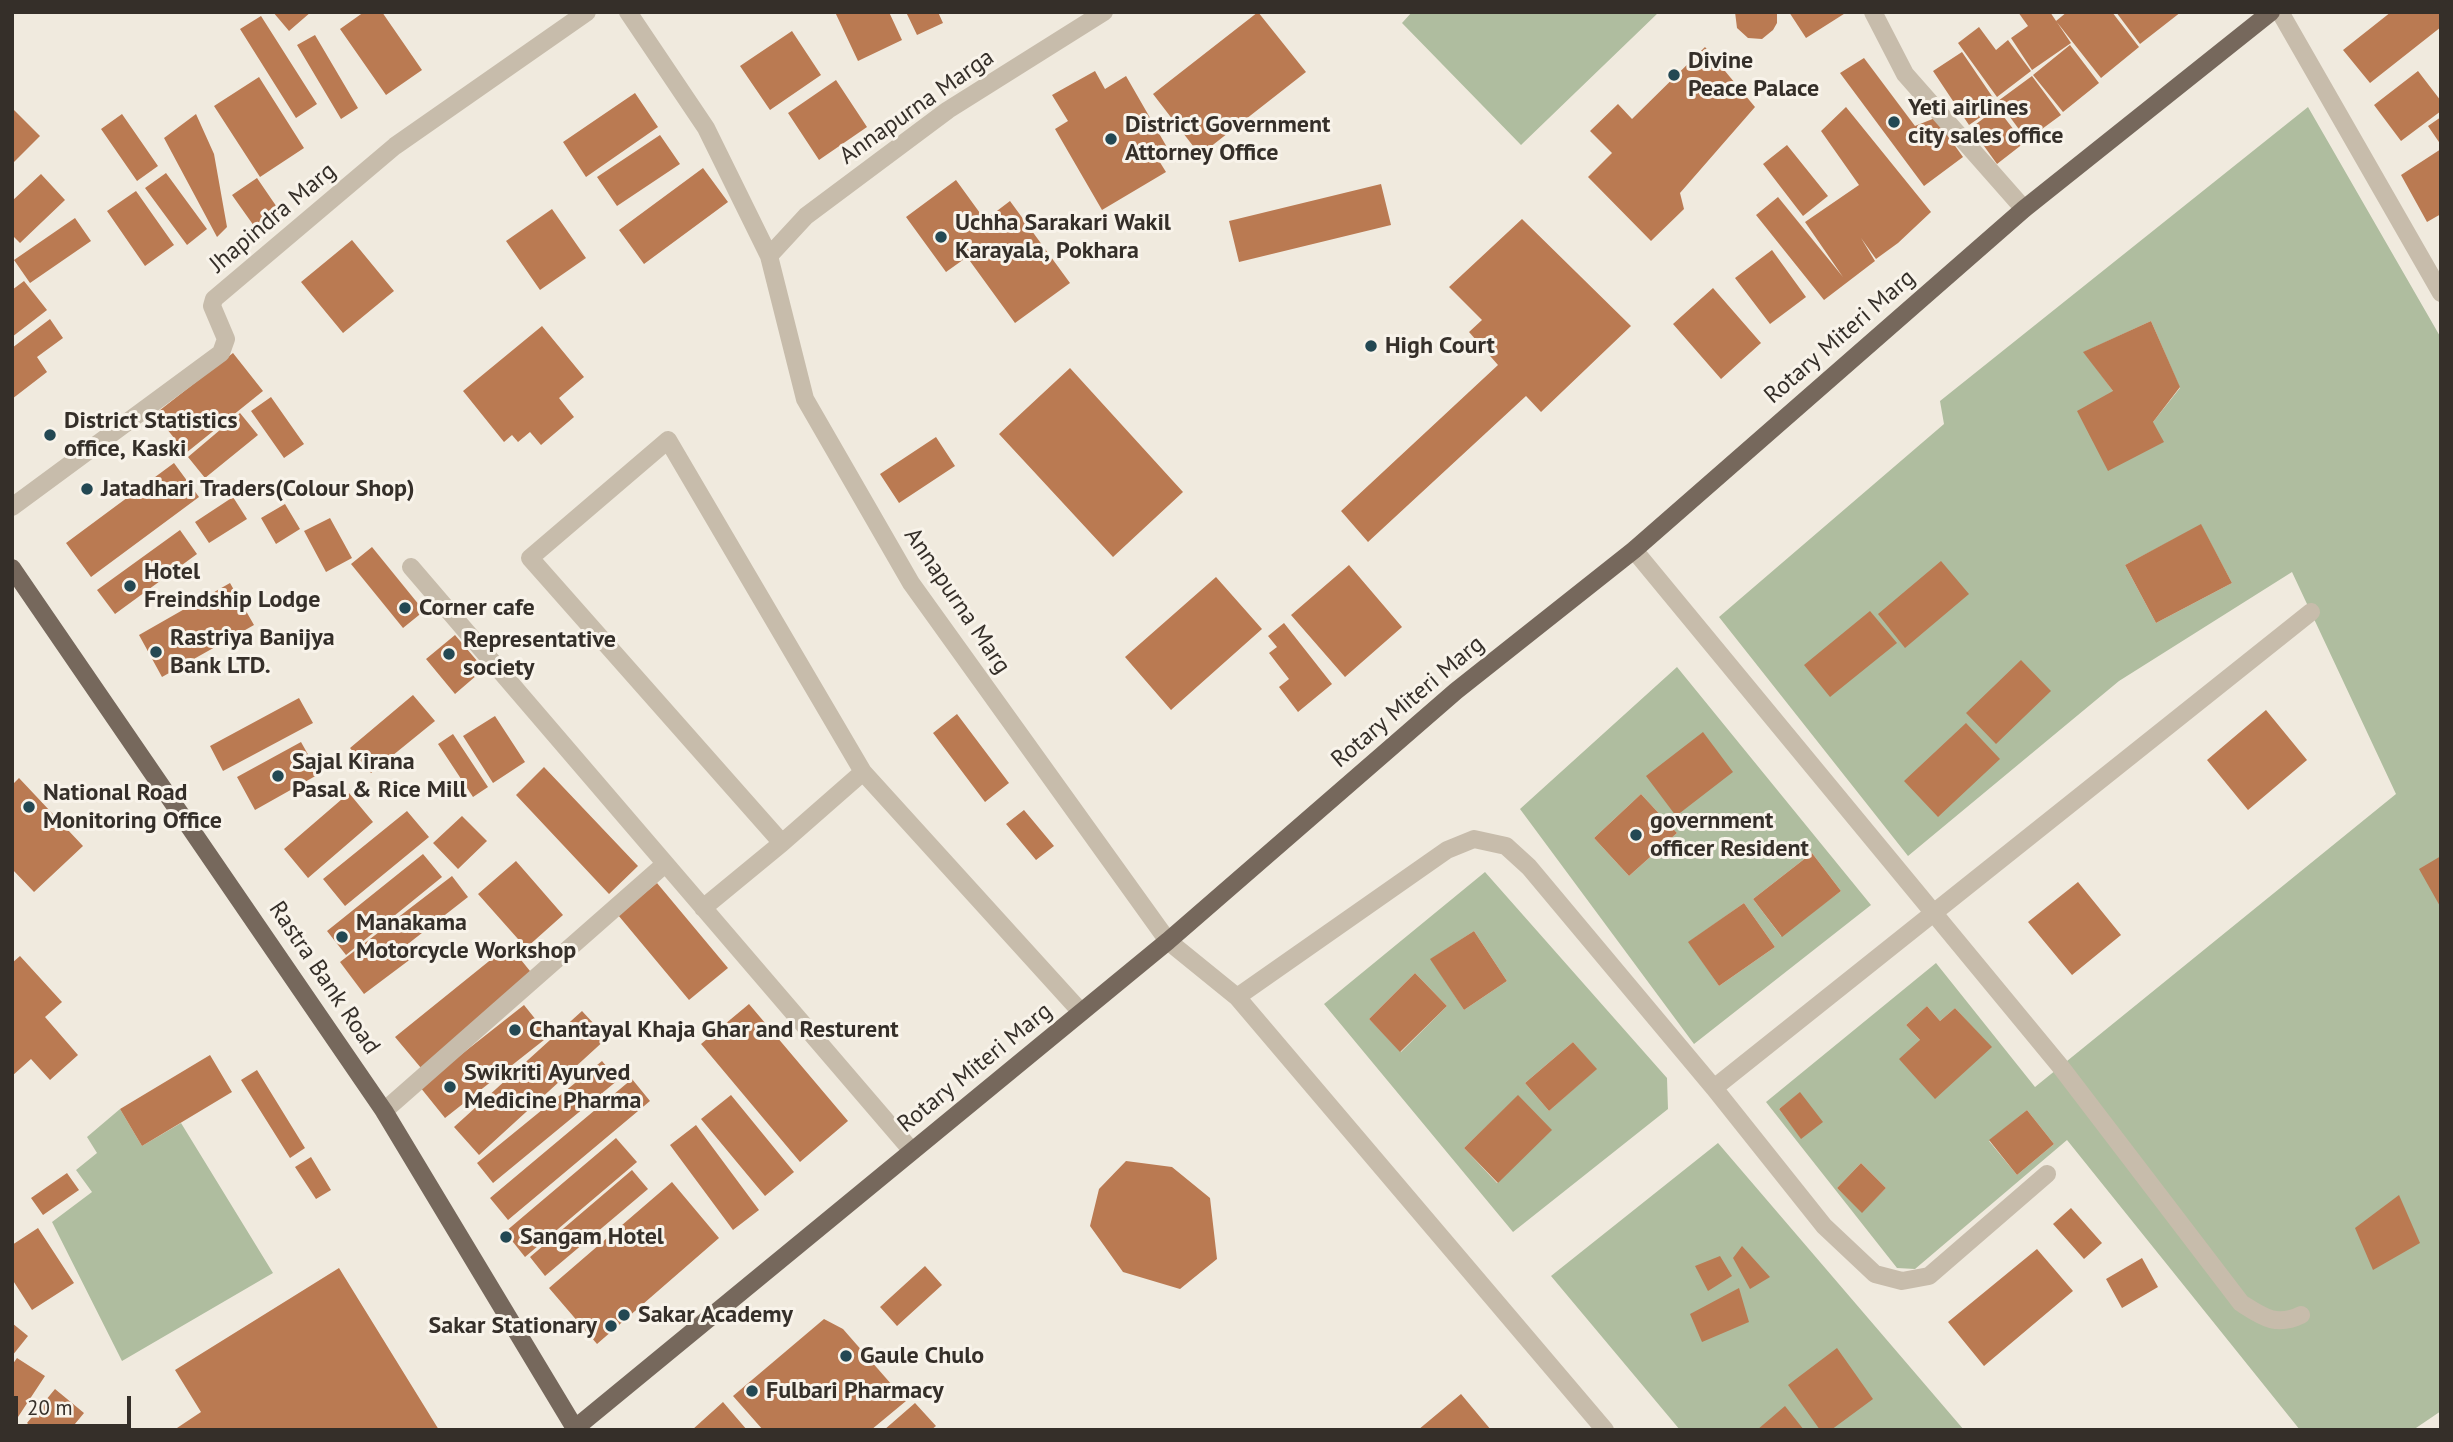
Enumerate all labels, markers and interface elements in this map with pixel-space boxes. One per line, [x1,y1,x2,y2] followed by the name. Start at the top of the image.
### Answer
[834,43,1000,171] street label: Annapurna Marga
[1688,47,1819,103] place label: Divine Peace Palace
[1666,67,1682,83] marker: Divine Peace Palace
[1908,94,2063,150] place label: Yeti airlines city sales office
[1125,111,1330,167] place label: District Government Attorney Office
[1886,114,1902,130] marker: Yeti airlines city sales office
[1103,131,1119,147] marker: District Government Attorney Office
[204,157,342,279] street label: Jhapindra Marg
[955,209,1171,265] place label: Uchha Sarakari Wakil Karayala, Pokhara
[933,229,949,245] marker: Uchha Sarakari Wakil Karayala, Pokhara
[1759,264,1921,410] street label: Rotary Miteri Marg
[1385,332,1495,360] place label: High Court
[1363,338,1379,354] marker: High Court
[64,407,238,463] place label: District Statistics office, Kaski
[42,427,58,443] marker: District Statistics office, Kaski
[101,475,415,503] place label: Jatadhari Traders(Colour Shop)
[79,481,95,497] marker: Jatadhari Traders(Colour Shop)
[898,523,1016,679] street label: Annapurna Marg
[144,558,320,614] place label: Hotel Freindship Lodge
[122,578,138,594] marker: Hotel Freindship Lodge
[419,594,535,622] place label: Corner cafe
[397,600,413,616] marker: Corner cafe
[170,624,335,680] place label: Rastriya Banijya Bank LTD.
[463,626,616,682] place label: Representative society
[1326,630,1490,774] street label: Rotary Miteri Marg
[148,644,164,660] marker: Rastriya Banijya Bank LTD.
[441,646,457,662] marker: Representative society
[292,748,467,804] place label: Sajal Kirana Pasal & Rice Mill
[270,768,286,784] marker: Sajal Kirana Pasal & Rice Mill
[43,779,222,835] place label: National Road Monitoring Office
[21,799,37,815] marker: National Road Monitoring Office
[1650,807,1809,863] place label: government officer Resident
[1628,827,1644,843] marker: government officer Resident
[262,896,386,1060] street label: Rastra Bank Road
[356,909,576,965] place label: Manakama Motorcycle Workshop
[334,929,350,945] marker: Manakama Motorcycle Workshop
[892,997,1058,1139] street label: Rotary Miteri Marg
[529,1016,899,1044] place label: Chantayal Khaja Ghar and Resturent
[507,1022,523,1038] marker: Chantayal Khaja Ghar and Resturent
[464,1059,641,1115] place label: Swikriti Ayurved Medicine Pharma
[442,1079,458,1095] marker: Swikriti Ayurved Medicine Pharma
[520,1223,664,1251] place label: Sangam Hotel
[498,1229,514,1245] marker: Sangam Hotel
[638,1301,793,1329] place label: Sakar Academy
[616,1307,632,1323] marker: Sakar Academy
[429,1312,597,1340] place label: Sakar Stationary
[603,1318,619,1334] marker: Sakar Stationary
[860,1342,984,1370] place label: Gaule Chulo
[838,1348,854,1364] marker: Gaule Chulo
[766,1377,944,1405] place label: Fulbari Pharmacy
[18,1382,135,1426] scale bar
[744,1383,760,1399] marker: Fulbari Pharmacy
[27,1394,73,1421] text: 20 m

